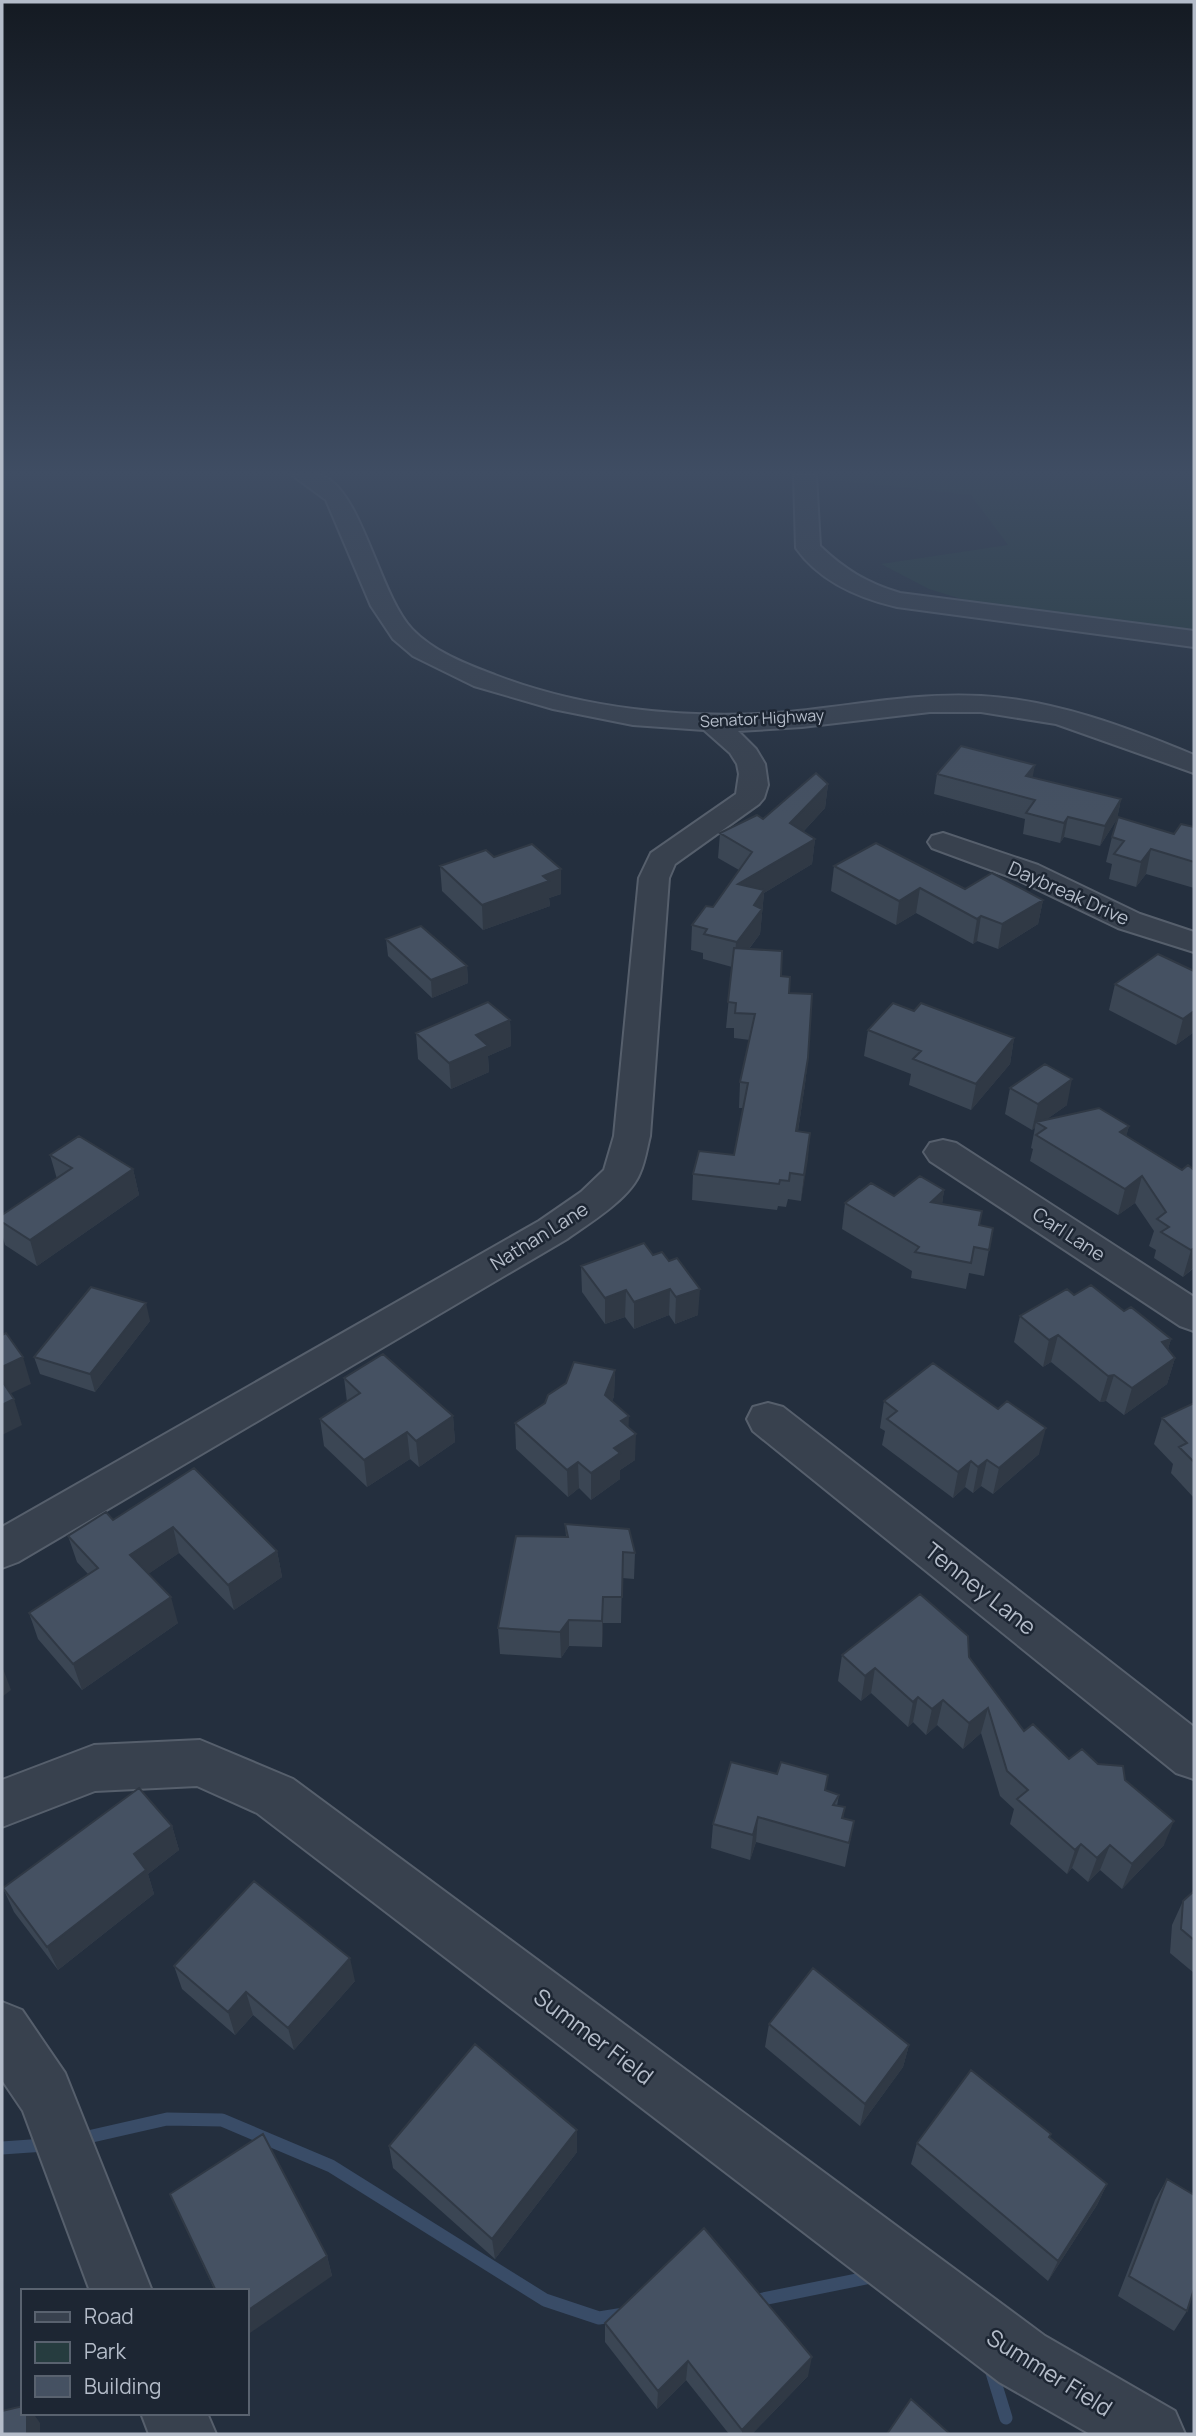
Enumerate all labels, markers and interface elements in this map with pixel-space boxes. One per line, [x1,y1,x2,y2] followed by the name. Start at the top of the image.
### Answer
[699,704,825,732] street label: Senator Highway
[1004,855,1134,931] street label: Daybreak Drive
[485,1196,593,1276] street label: Nathan Lane
[1028,1201,1110,1267] street label: Carl Lane
[918,1534,1044,1642] street label: Tenney Lane
[527,1980,661,2092] street label: Summer Field
[21,2289,248,2415] legend
[84,2302,134,2330] text: Road
[981,2321,1119,2423] street label: Summer Field
[84,2337,126,2365] text: Park
[84,2372,161,2400] text: Building

